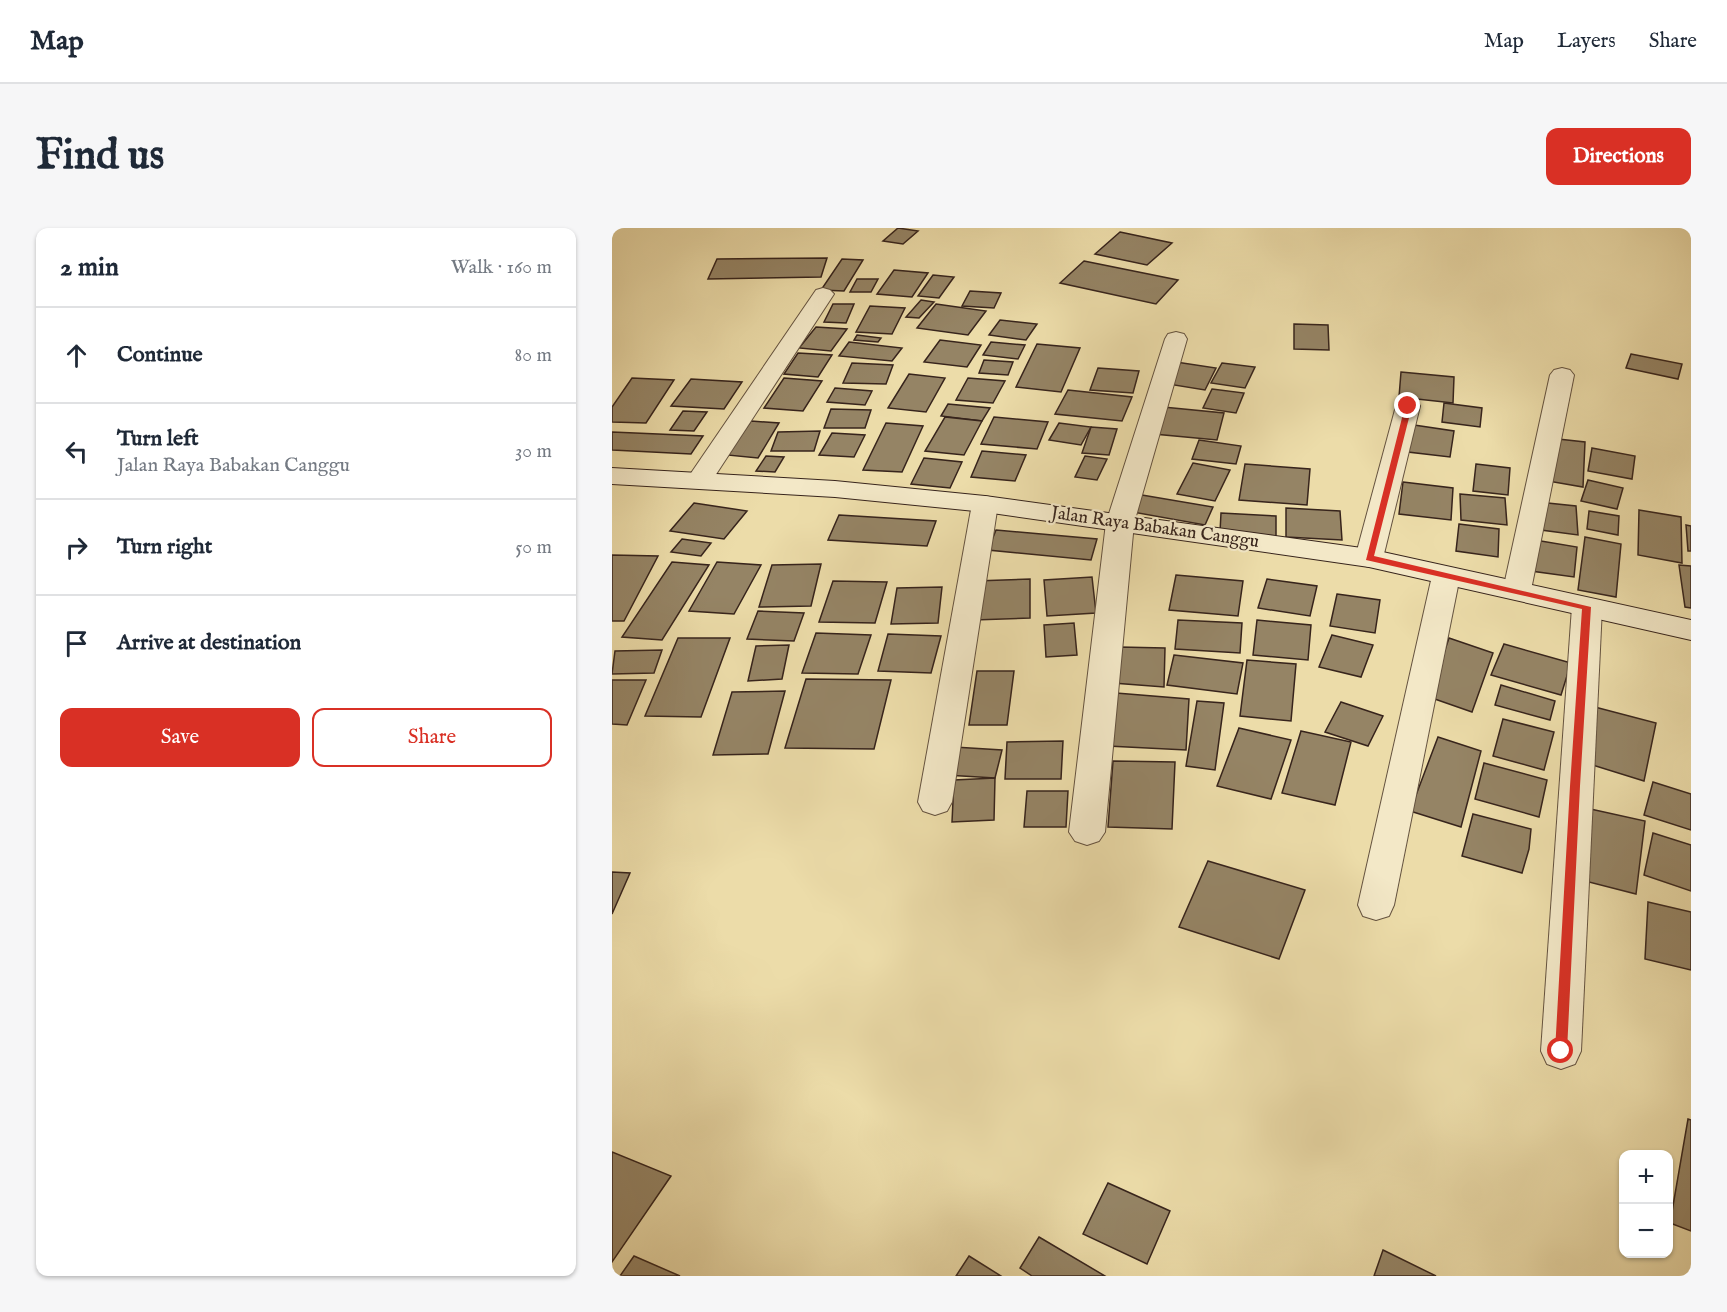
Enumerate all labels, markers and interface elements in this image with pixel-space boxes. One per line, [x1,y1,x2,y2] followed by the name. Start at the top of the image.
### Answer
[30,24,84,59] text: Map
[1484,28,1524,55] text: Map
[1557,28,1616,55] text: Layers
[1649,28,1697,55] text: Share
[1546,128,1691,185] button: Directions
[36,130,164,183] text: Find us
[60,251,119,284] text: 2 min
[451,255,552,280] text: Walk · 160 m
[60,339,93,372] icon: ahead
[117,341,203,369] text: Continue
[515,343,552,368] text: 80 m
[1394,392,1420,418] route end
[117,425,199,453] text: Turn left
[60,435,93,468] icon: left
[515,439,552,464] text: 30 m
[117,453,350,478] text: Jalan Raya Babakan Canggu
[1048,502,1260,554] street label: Jalan Raya Babakan Canggu
[60,531,93,564] icon: right
[117,533,212,561] text: Turn right
[515,535,552,560] text: 50 m
[60,627,93,660] icon: arrive
[117,629,301,657] text: Arrive at destination
[60,708,300,767] button: Save
[312,708,552,767] button: Share
[1547,1037,1573,1063] route start
[1619,1150,1673,1258] map controls
[1619,1150,1673,1204] button: +
[1619,1204,1673,1258] button: −

